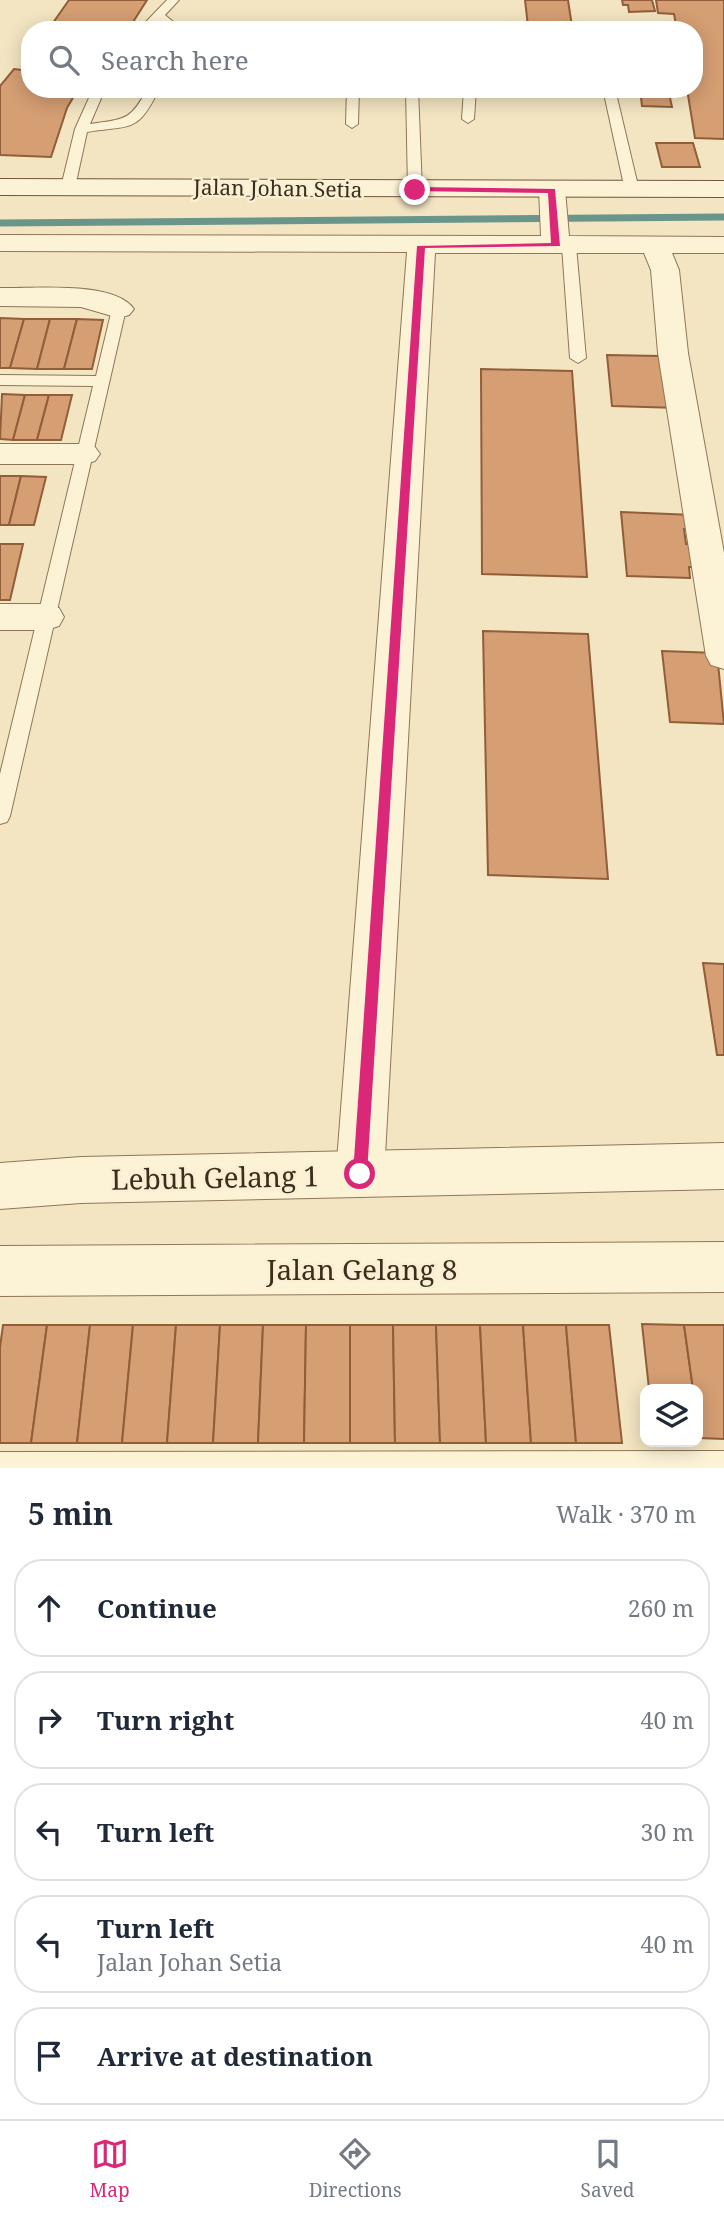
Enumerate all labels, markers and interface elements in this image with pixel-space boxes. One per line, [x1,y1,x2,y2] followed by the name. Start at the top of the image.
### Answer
[21,21,703,98] search box
[45,41,83,79] icon: search
[101,42,249,78] text: Search here
[192,173,363,203] street label: Jalan Johan Setia
[399,174,430,205] route end
[111,1156,319,1198] street label: Lebuh Gelang 1
[344,1158,375,1189] route start
[265,1250,458,1288] street label: Jalan Gelang 8
[640,1384,703,1447] map controls
[640,1384,703,1447] button: layers
[28,1493,113,1534] text: 5 min
[556,1498,696,1530] text: Walk · 370 m
[30,1589,68,1627] icon: ahead
[97,1590,217,1626] text: Continue
[628,1592,694,1624] text: 260 m
[30,1701,68,1739] icon: right
[97,1702,234,1738] text: Turn right
[641,1704,694,1736] text: 40 m
[30,1813,68,1851] icon: left
[97,1814,214,1850] text: Turn left
[641,1816,694,1848] text: 30 m
[97,1910,214,1946] text: Turn left
[30,1925,68,1963] icon: left
[641,1928,694,1960] text: 40 m
[97,1946,282,1978] text: Jalan Johan Setia
[30,2037,68,2075] icon: arrive
[97,2038,373,2074] text: Arrive at destination
[90,2135,130,2203] tab: Map
[309,2135,402,2203] tab: Directions
[581,2135,634,2203] tab: Saved

